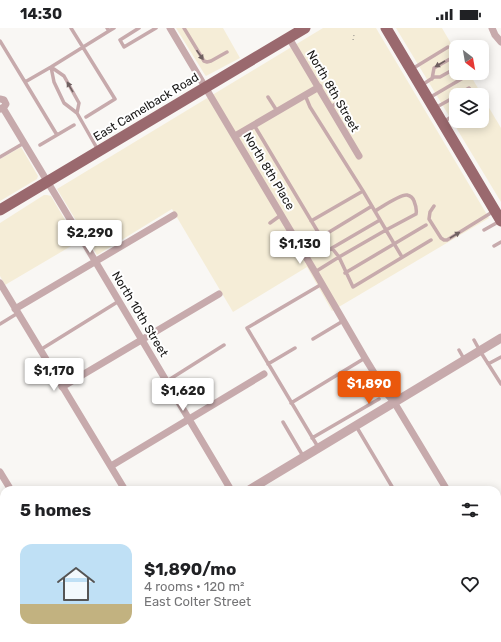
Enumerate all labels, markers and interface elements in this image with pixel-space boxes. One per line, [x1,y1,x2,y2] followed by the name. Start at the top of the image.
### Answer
[20,5,62,23] text: 14:30
[449,40,489,80] north arrow
[449,40,489,128] map controls
[304,48,362,135] street label: North 8th Street
[197,50,204,61] one-way arrow
[435,60,446,67] one-way arrow
[91,70,201,144] street label: East Camelback Road
[66,81,73,93] one-way arrow
[449,88,489,128] button: layers
[240,130,298,213] street label: North 8th Place
[57,220,123,254] pin: $2,290
[67,225,113,240] text: $2,290
[267,231,333,265] pin: $1,130
[449,231,461,238] one-way arrow
[279,236,321,251] text: $1,130
[109,269,171,359] street label: North 10th Street
[21,358,87,392] pin: $1,170
[34,363,74,378] text: $1,170
[336,371,402,405] pin: $1,890
[347,376,391,391] text: $1,890
[150,378,216,412] pin: $1,620
[161,383,205,398] text: $1,620
[459,499,481,521] icon: filters
[20,500,91,520] text: 5 homes
[144,559,236,579] text: $1,890/mo
[52,560,100,608] icon: home
[459,573,481,595] icon: heart
[144,579,244,594] text: 4 rooms · 120 m²
[144,594,251,609] text: East Colter Street

